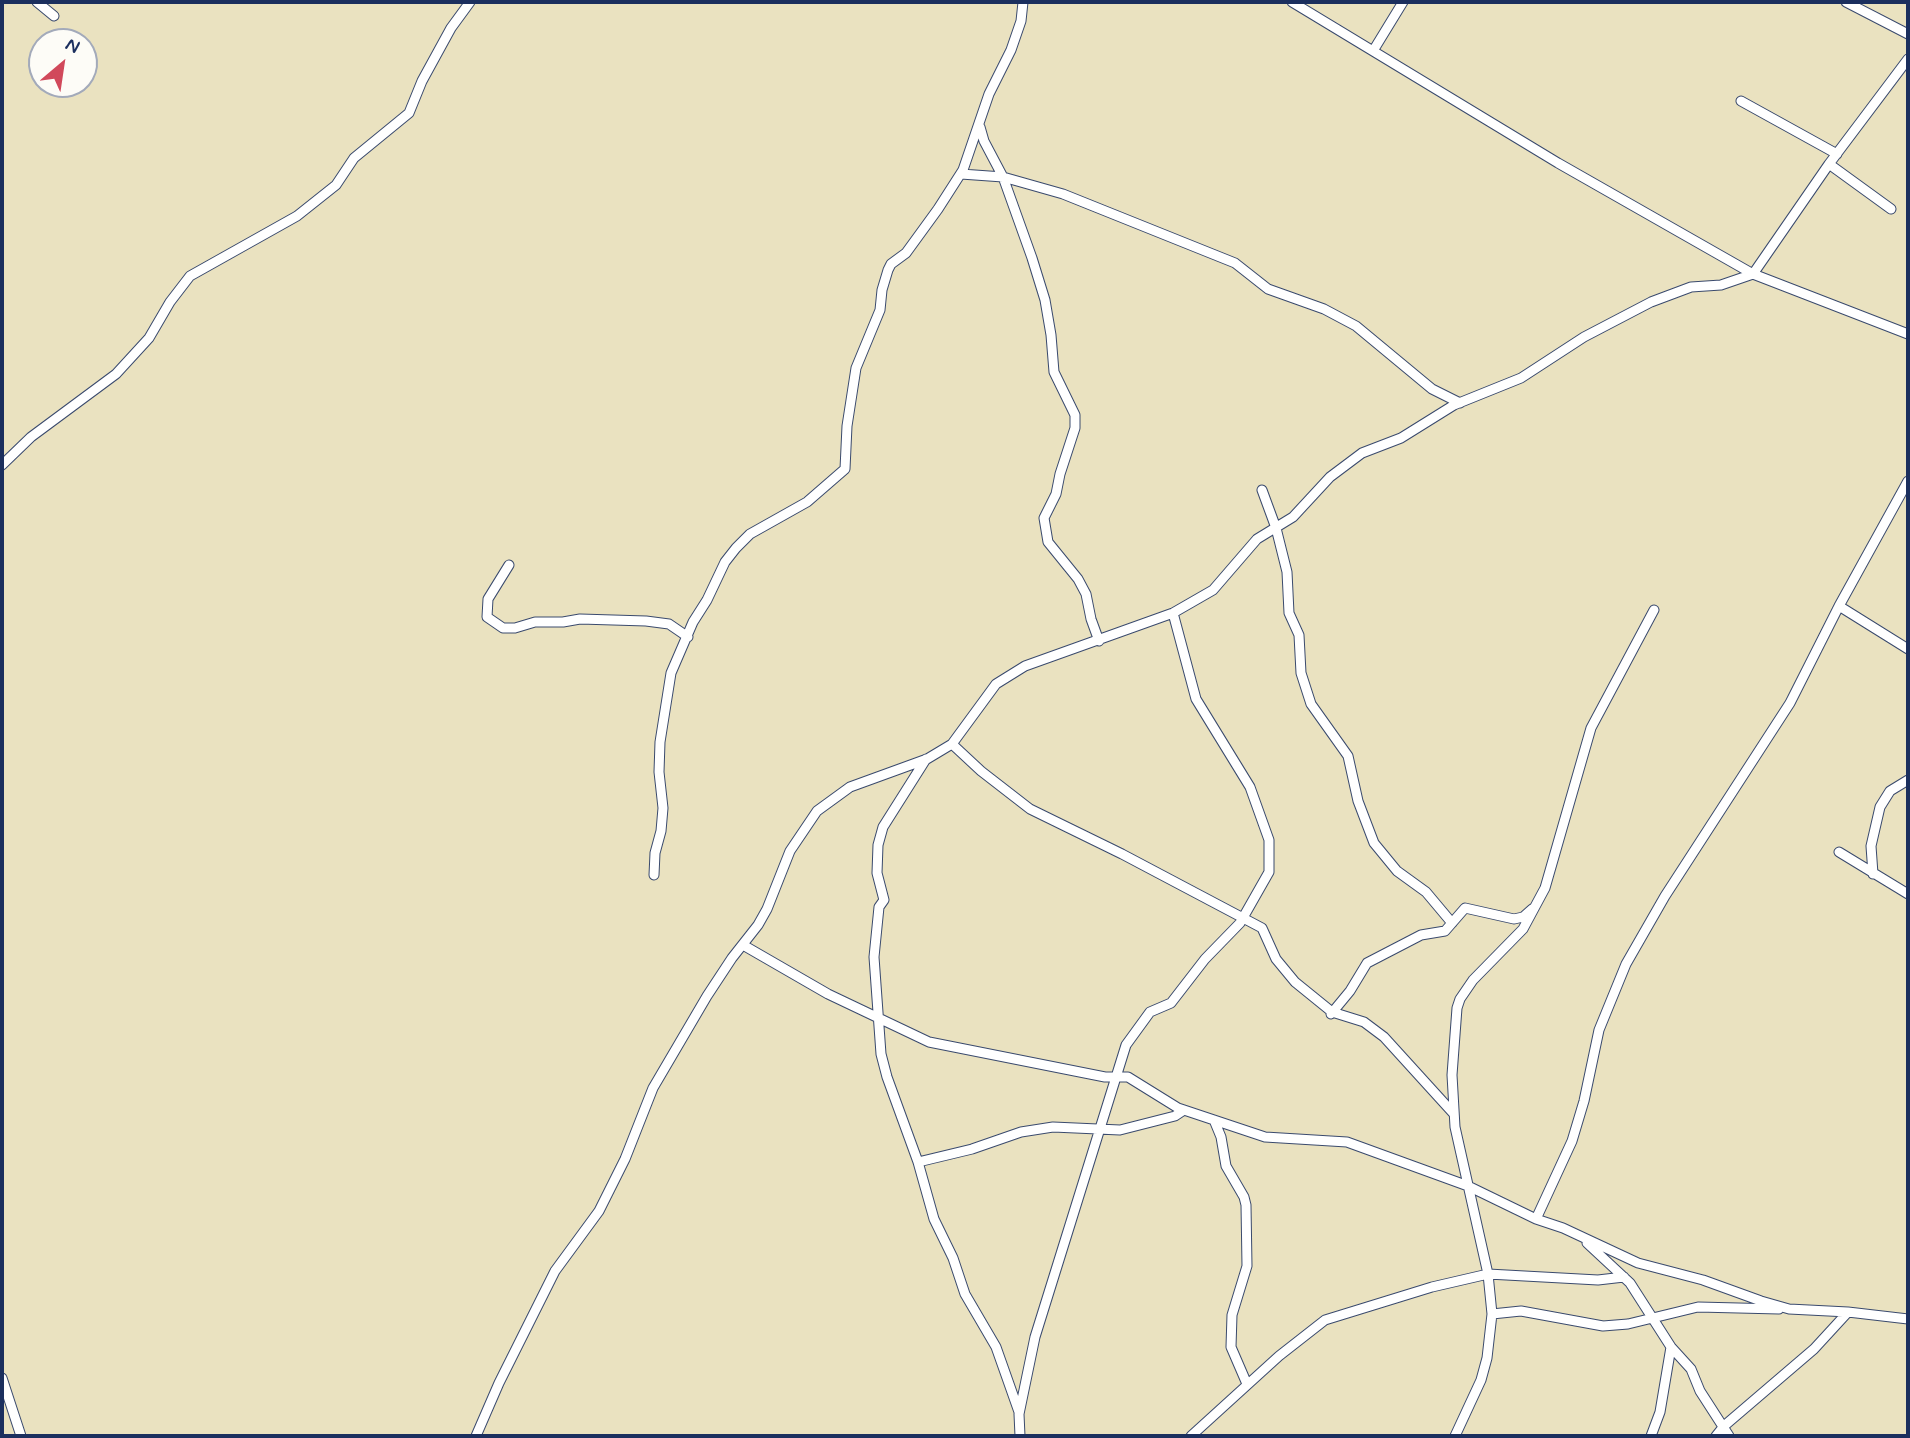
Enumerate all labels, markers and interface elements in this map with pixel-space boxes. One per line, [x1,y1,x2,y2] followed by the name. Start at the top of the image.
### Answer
[28,28,98,98] north arrow
[61,32,84,60] text: N

